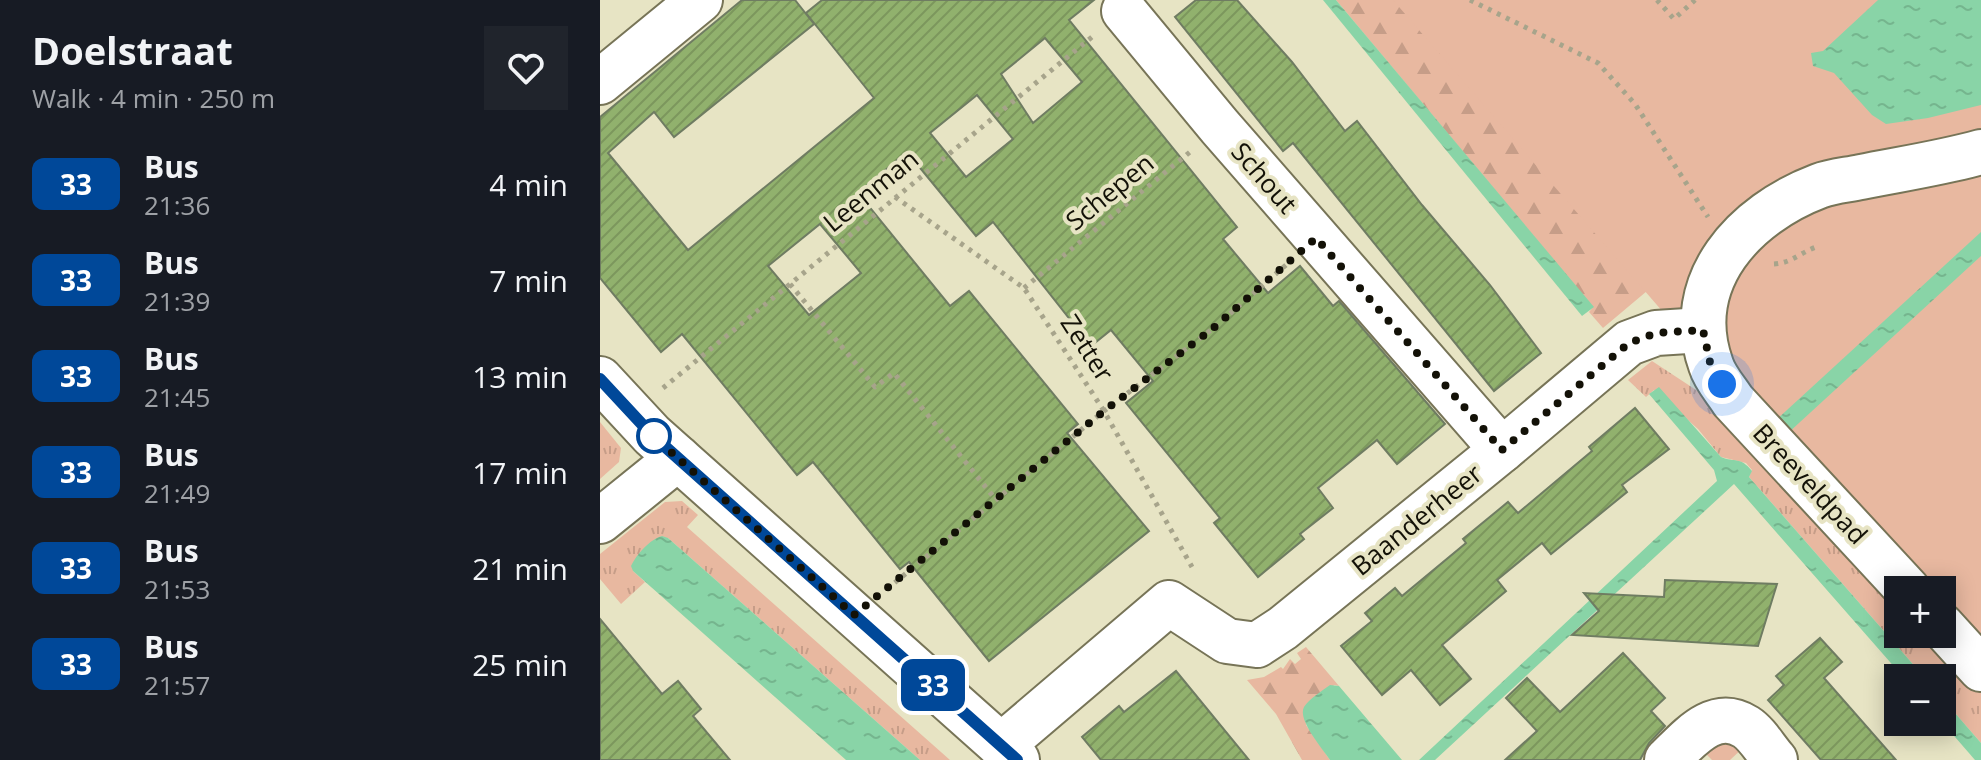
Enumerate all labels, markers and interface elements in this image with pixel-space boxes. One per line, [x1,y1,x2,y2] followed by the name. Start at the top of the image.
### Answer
[32,24,233,76] text: Doelstraat
[484,26,568,110] button: heart
[32,80,275,116] text: Walk · 4 min · 250 m
[1224,134,1306,221] street label: Schout
[815,141,926,240] street label: Leenman
[1058,145,1161,238] street label: Schepen
[144,146,199,187] text: Bus
[489,164,568,205] text: 4 min
[60,165,92,203] text: 33
[144,187,210,223] text: 21:36
[144,242,199,283] text: Bus
[489,260,568,301] text: 7 min
[60,261,92,299] text: 33
[144,283,210,319] text: 21:39
[1053,307,1123,388] street label: Zetter
[144,338,199,379] text: Bus
[472,356,568,397] text: 13 min
[60,357,92,395] text: 33
[1702,364,1742,404] your location
[144,379,210,415] text: 21:45
[1745,415,1876,552] street label: Breeveldpad
[637,419,671,453] unlabelled marker
[144,434,199,475] text: Bus
[472,452,568,493] text: 17 min
[60,453,92,491] text: 33
[1343,455,1490,583] street label: Baanderheer
[144,475,210,511] text: 21:49
[144,530,199,571] text: Bus
[472,548,568,589] text: 21 min
[60,549,92,587] text: 33
[144,571,210,607] text: 21:53
[1884,576,1956,736] map controls
[1884,576,1956,648] button: +
[144,626,199,667] text: Bus
[472,644,568,685] text: 25 min
[60,645,92,683] text: 33
[897,659,969,711] line badge: 33
[1884,664,1956,736] button: −
[917,666,949,704] text: 33
[144,667,210,703] text: 21:57

